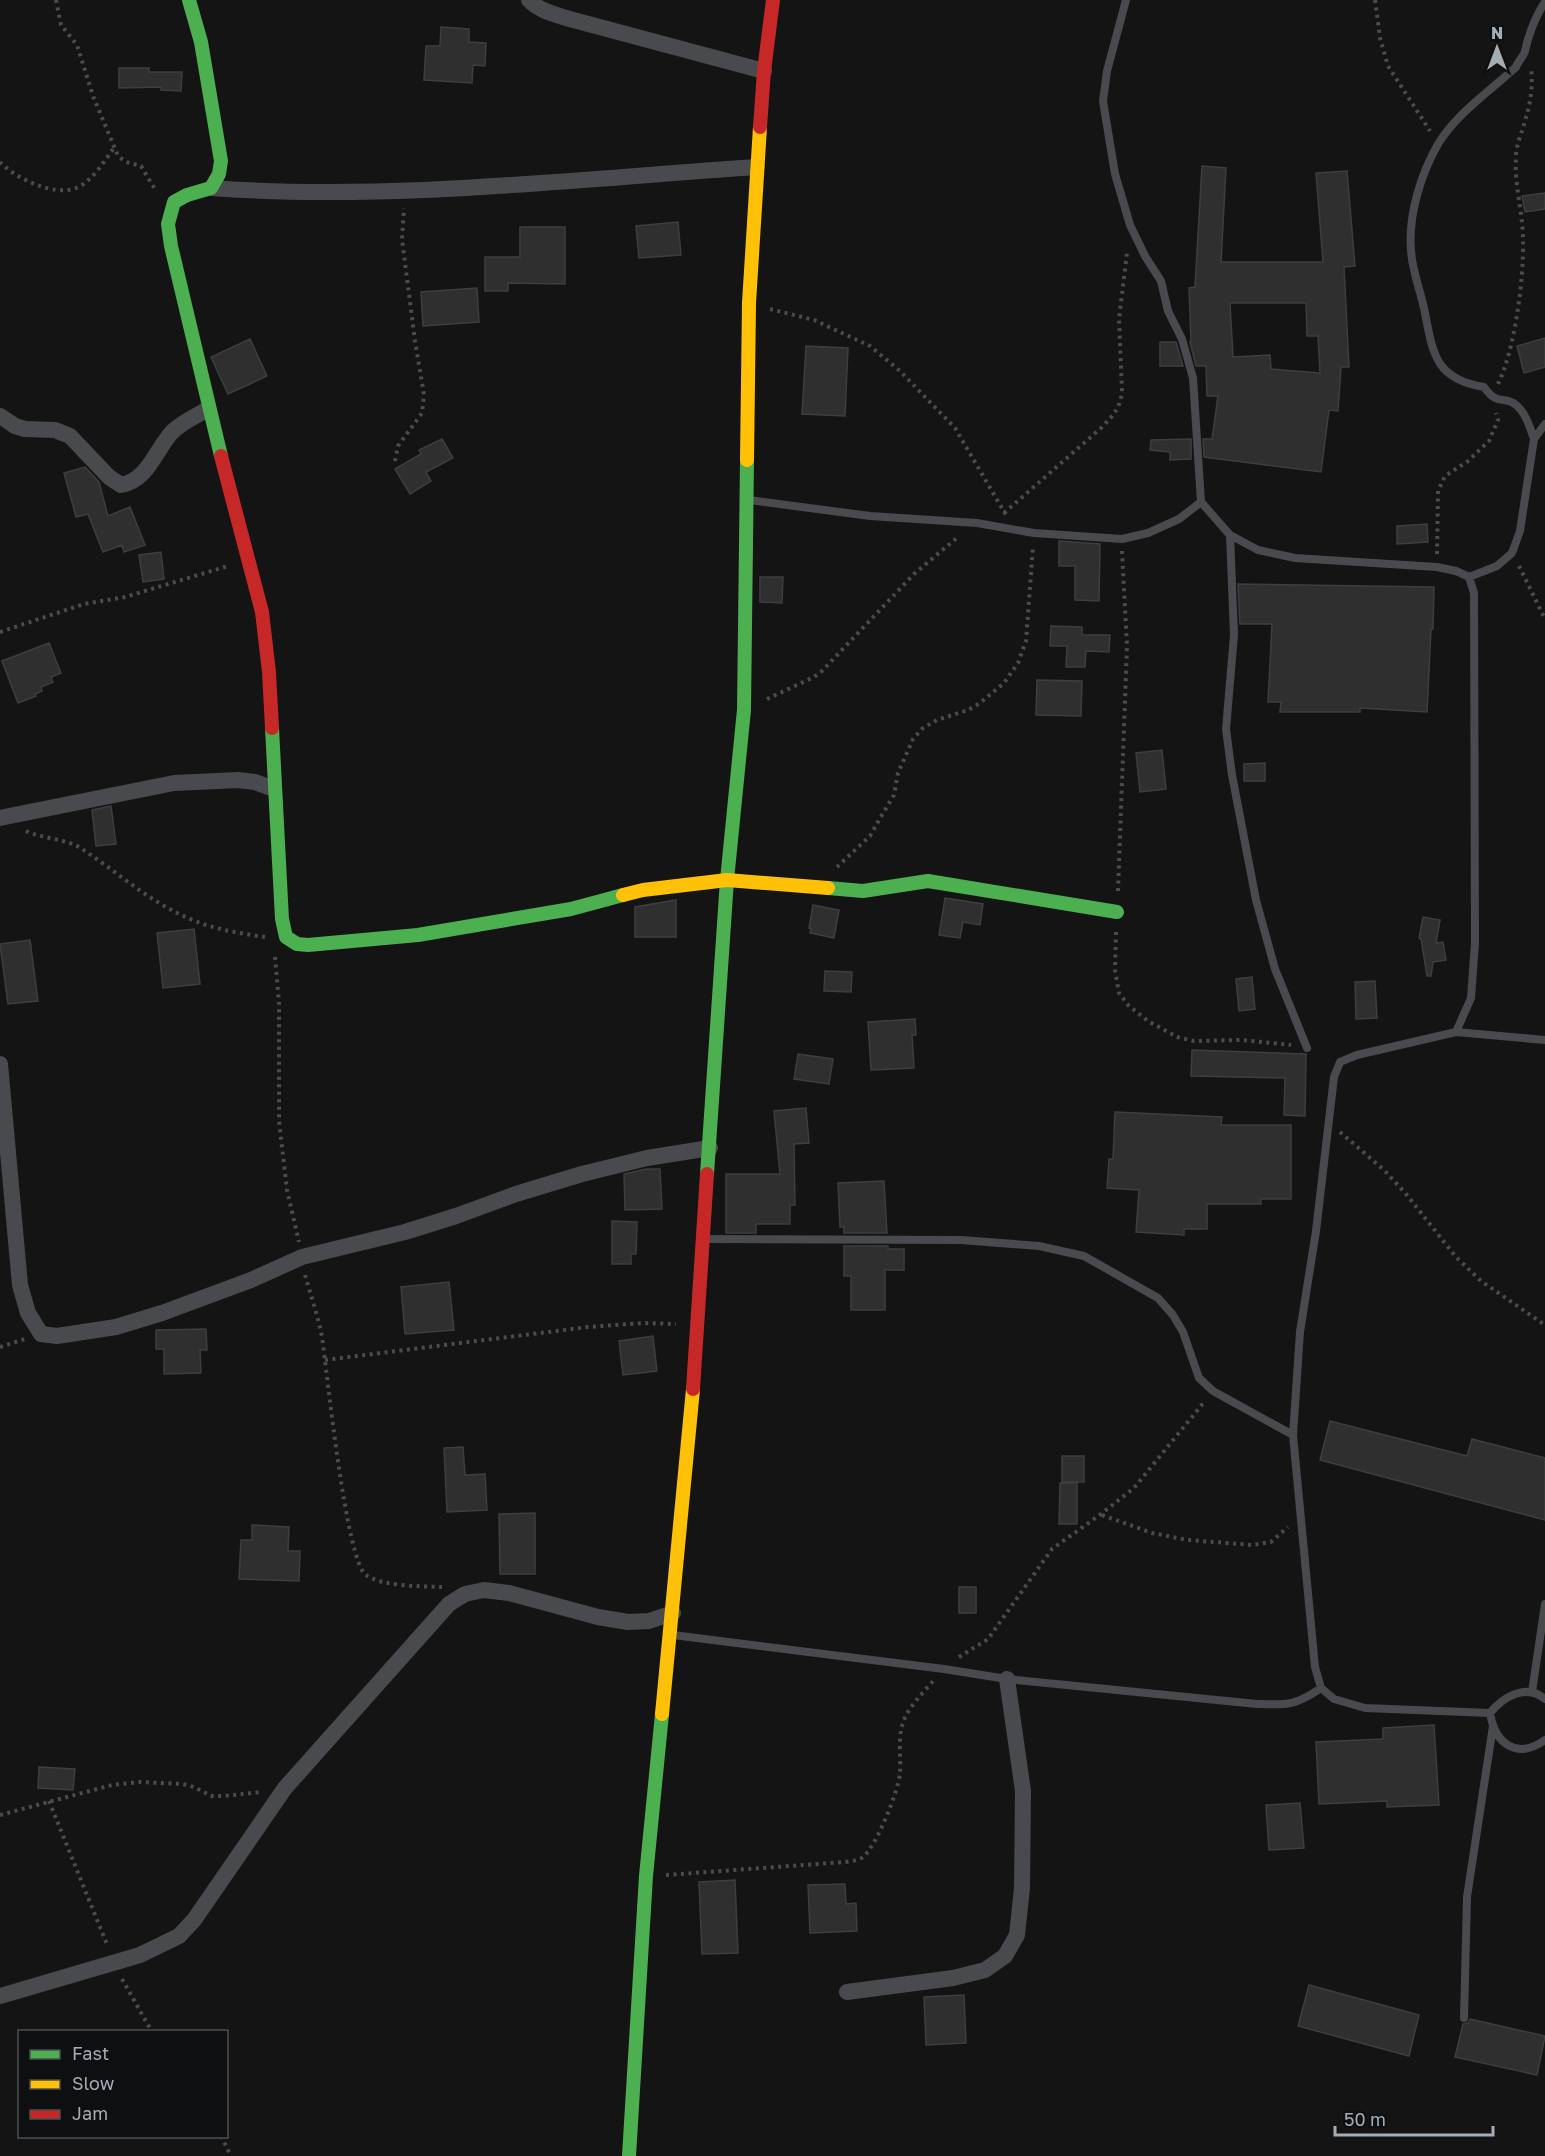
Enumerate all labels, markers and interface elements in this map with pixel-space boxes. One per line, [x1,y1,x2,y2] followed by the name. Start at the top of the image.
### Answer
[1467,18,1527,78] north arrow
[1491,23,1503,43] text: N
[18,2030,228,2138] legend
[72,2042,109,2064] text: Fast
[72,2072,115,2094] text: Slow
[1335,2099,1492,2137] scale bar
[72,2102,108,2124] text: Jam
[1344,2108,1386,2130] text: 50 m

